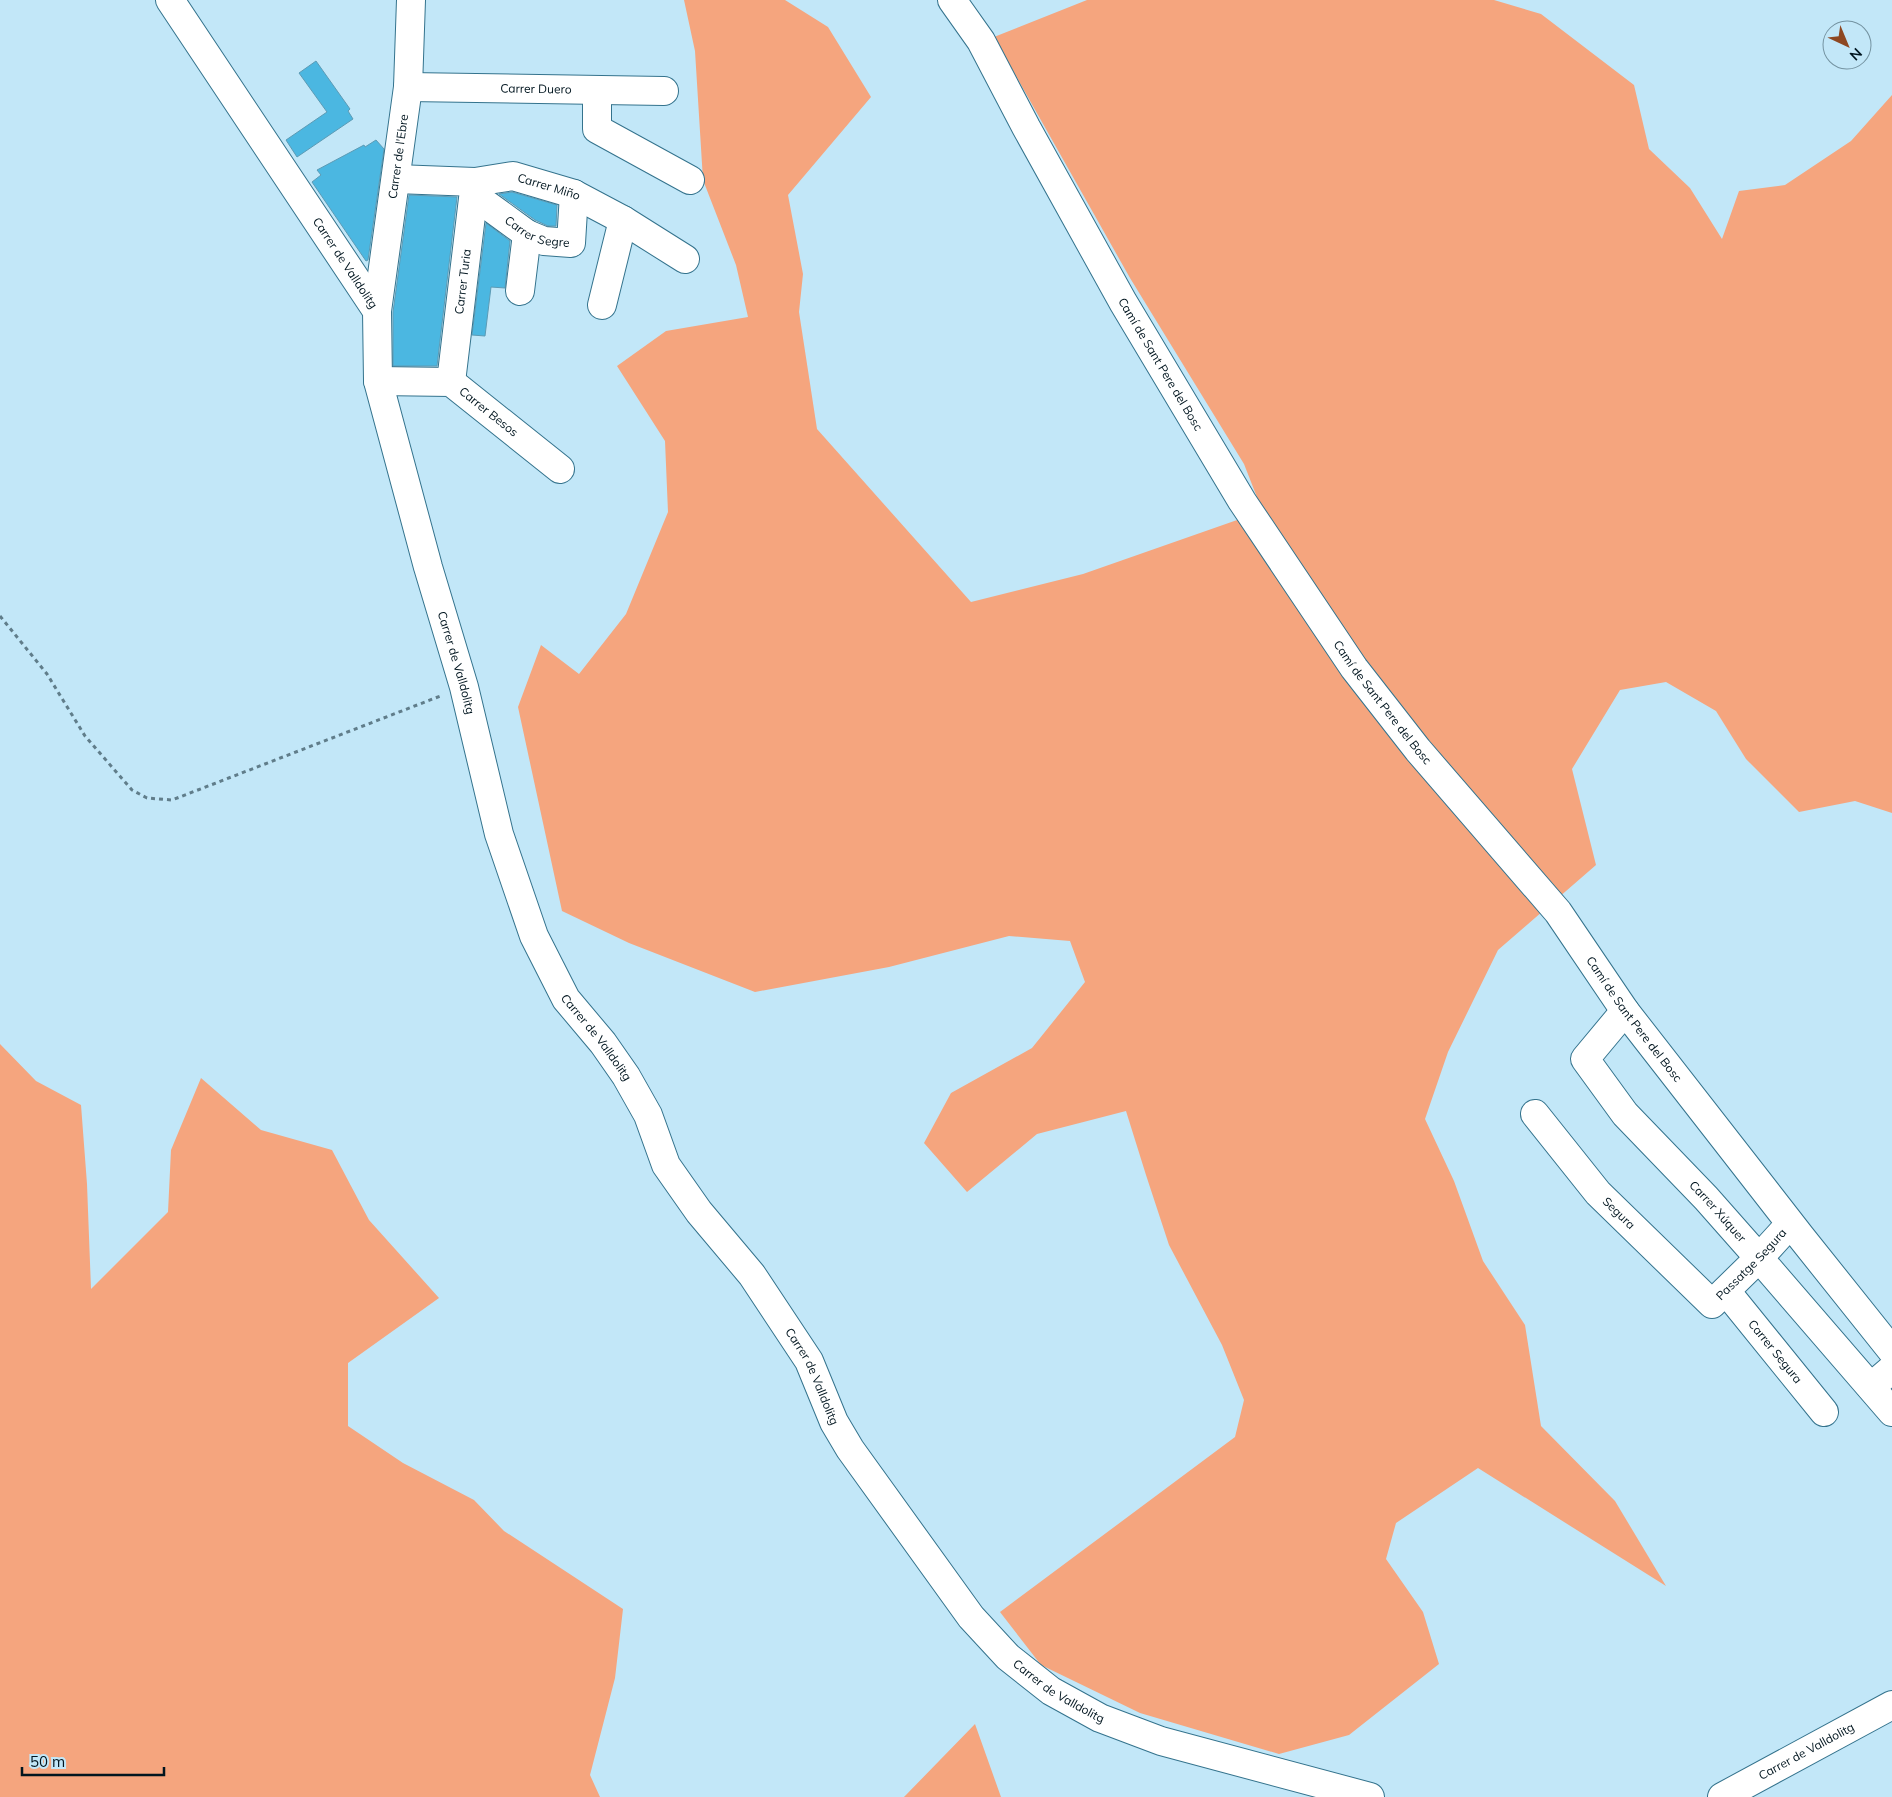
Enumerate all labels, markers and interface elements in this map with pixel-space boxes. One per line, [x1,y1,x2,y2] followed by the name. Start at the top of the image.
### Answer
[1822,20,1872,70] north arrow
[1846,44,1866,64] text: N
[500,80,572,97] street label: Carrer Duero
[385,113,411,200] street label: Carrer de l'Ebre
[516,170,583,203] street label: Carrer Miño
[502,212,570,250] street label: Carrer Segre
[310,214,381,311] street label: Carrer de Valldolitg
[451,248,474,315] street label: Carrer Turia
[1115,295,1206,433] street label: Camí de Sant Pere del Bosc
[456,383,521,440] street label: Carrer Besos
[435,609,478,716] street label: Carrer de Valldolitg
[1331,637,1435,767] street label: Camí de Sant Pere del Bosc
[1583,953,1686,1085] street label: Camí de Sant Pere del Bosc
[558,991,635,1083] street label: Carrer de Valldolitg
[1686,1177,1750,1246] street label: Carrer Xúquer
[1600,1194,1639,1232] street label: Segura
[1713,1225,1789,1303] street label: Passatge Segura
[1745,1316,1806,1386] street label: Carrer Segura
[782,1325,842,1427] street label: Carrer de Valldolitg
[1010,1656,1107,1726] street label: Carrer de Valldolitg
[1756,1719,1857,1783] street label: Carrer de Valldolitg
[22,1744,165,1776] scale bar
[30,1752,65,1771] text: 50 m

